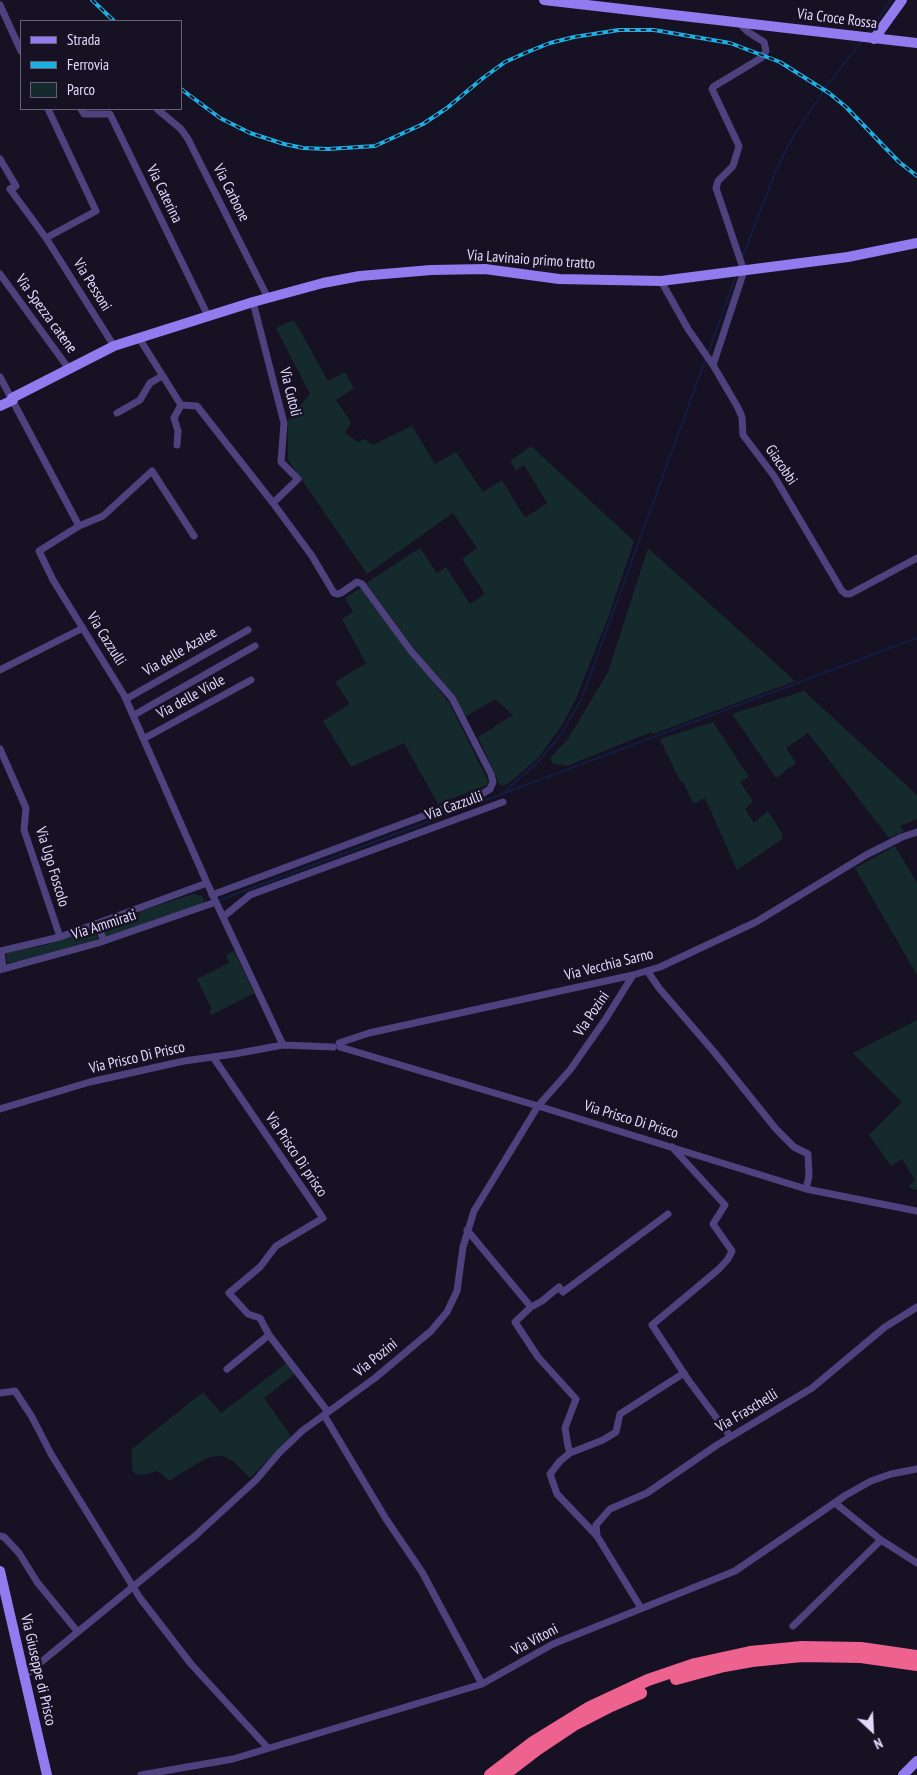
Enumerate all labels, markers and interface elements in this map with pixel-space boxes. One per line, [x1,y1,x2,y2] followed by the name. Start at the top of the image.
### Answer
[796,5,878,33] street label: Via Croce Rossa
[20,20,182,110] legend
[67,30,100,49] text: Strada
[67,55,109,74] text: Ferrovia
[67,80,95,99] text: Parco
[209,161,253,225] street label: Via Carbone
[142,162,186,226] street label: Via Caterina
[466,247,596,273] street label: Via Lavinaio primo tratto
[69,255,115,315] street label: Via Pessoni
[11,271,81,357] street label: Via Spezza catene
[275,366,305,418] street label: Via Cutoli
[761,442,801,488] street label: Giacobbi
[83,609,129,669] street label: Via Cazzulli
[140,624,220,680] street label: Via delle Azalee
[154,671,228,723] street label: Via delle Viole
[423,787,485,825] street label: Via Cazzulli
[31,825,73,909] street label: Via Ugo Foscolo
[69,906,139,944] street label: Via Ammirati
[563,945,655,985] street label: Via Vecchia Sarno
[570,988,614,1040] street label: Via Pozini
[87,1038,187,1078] street label: Via Prisco Di Prisco
[582,1097,680,1143] street label: Via Prisco Di Prisco
[261,1109,331,1201] street label: Via Prisco Di prisco
[351,1335,401,1381] street label: Via Pozini
[713,1385,781,1437] street label: Via Fraschelli
[16,1613,60,1727] street label: Via Giuseppe di Prisco
[509,1620,561,1660] street label: Via Vitoni
[847,1705,897,1755] north arrow
[871,1734,886,1753] text: N

